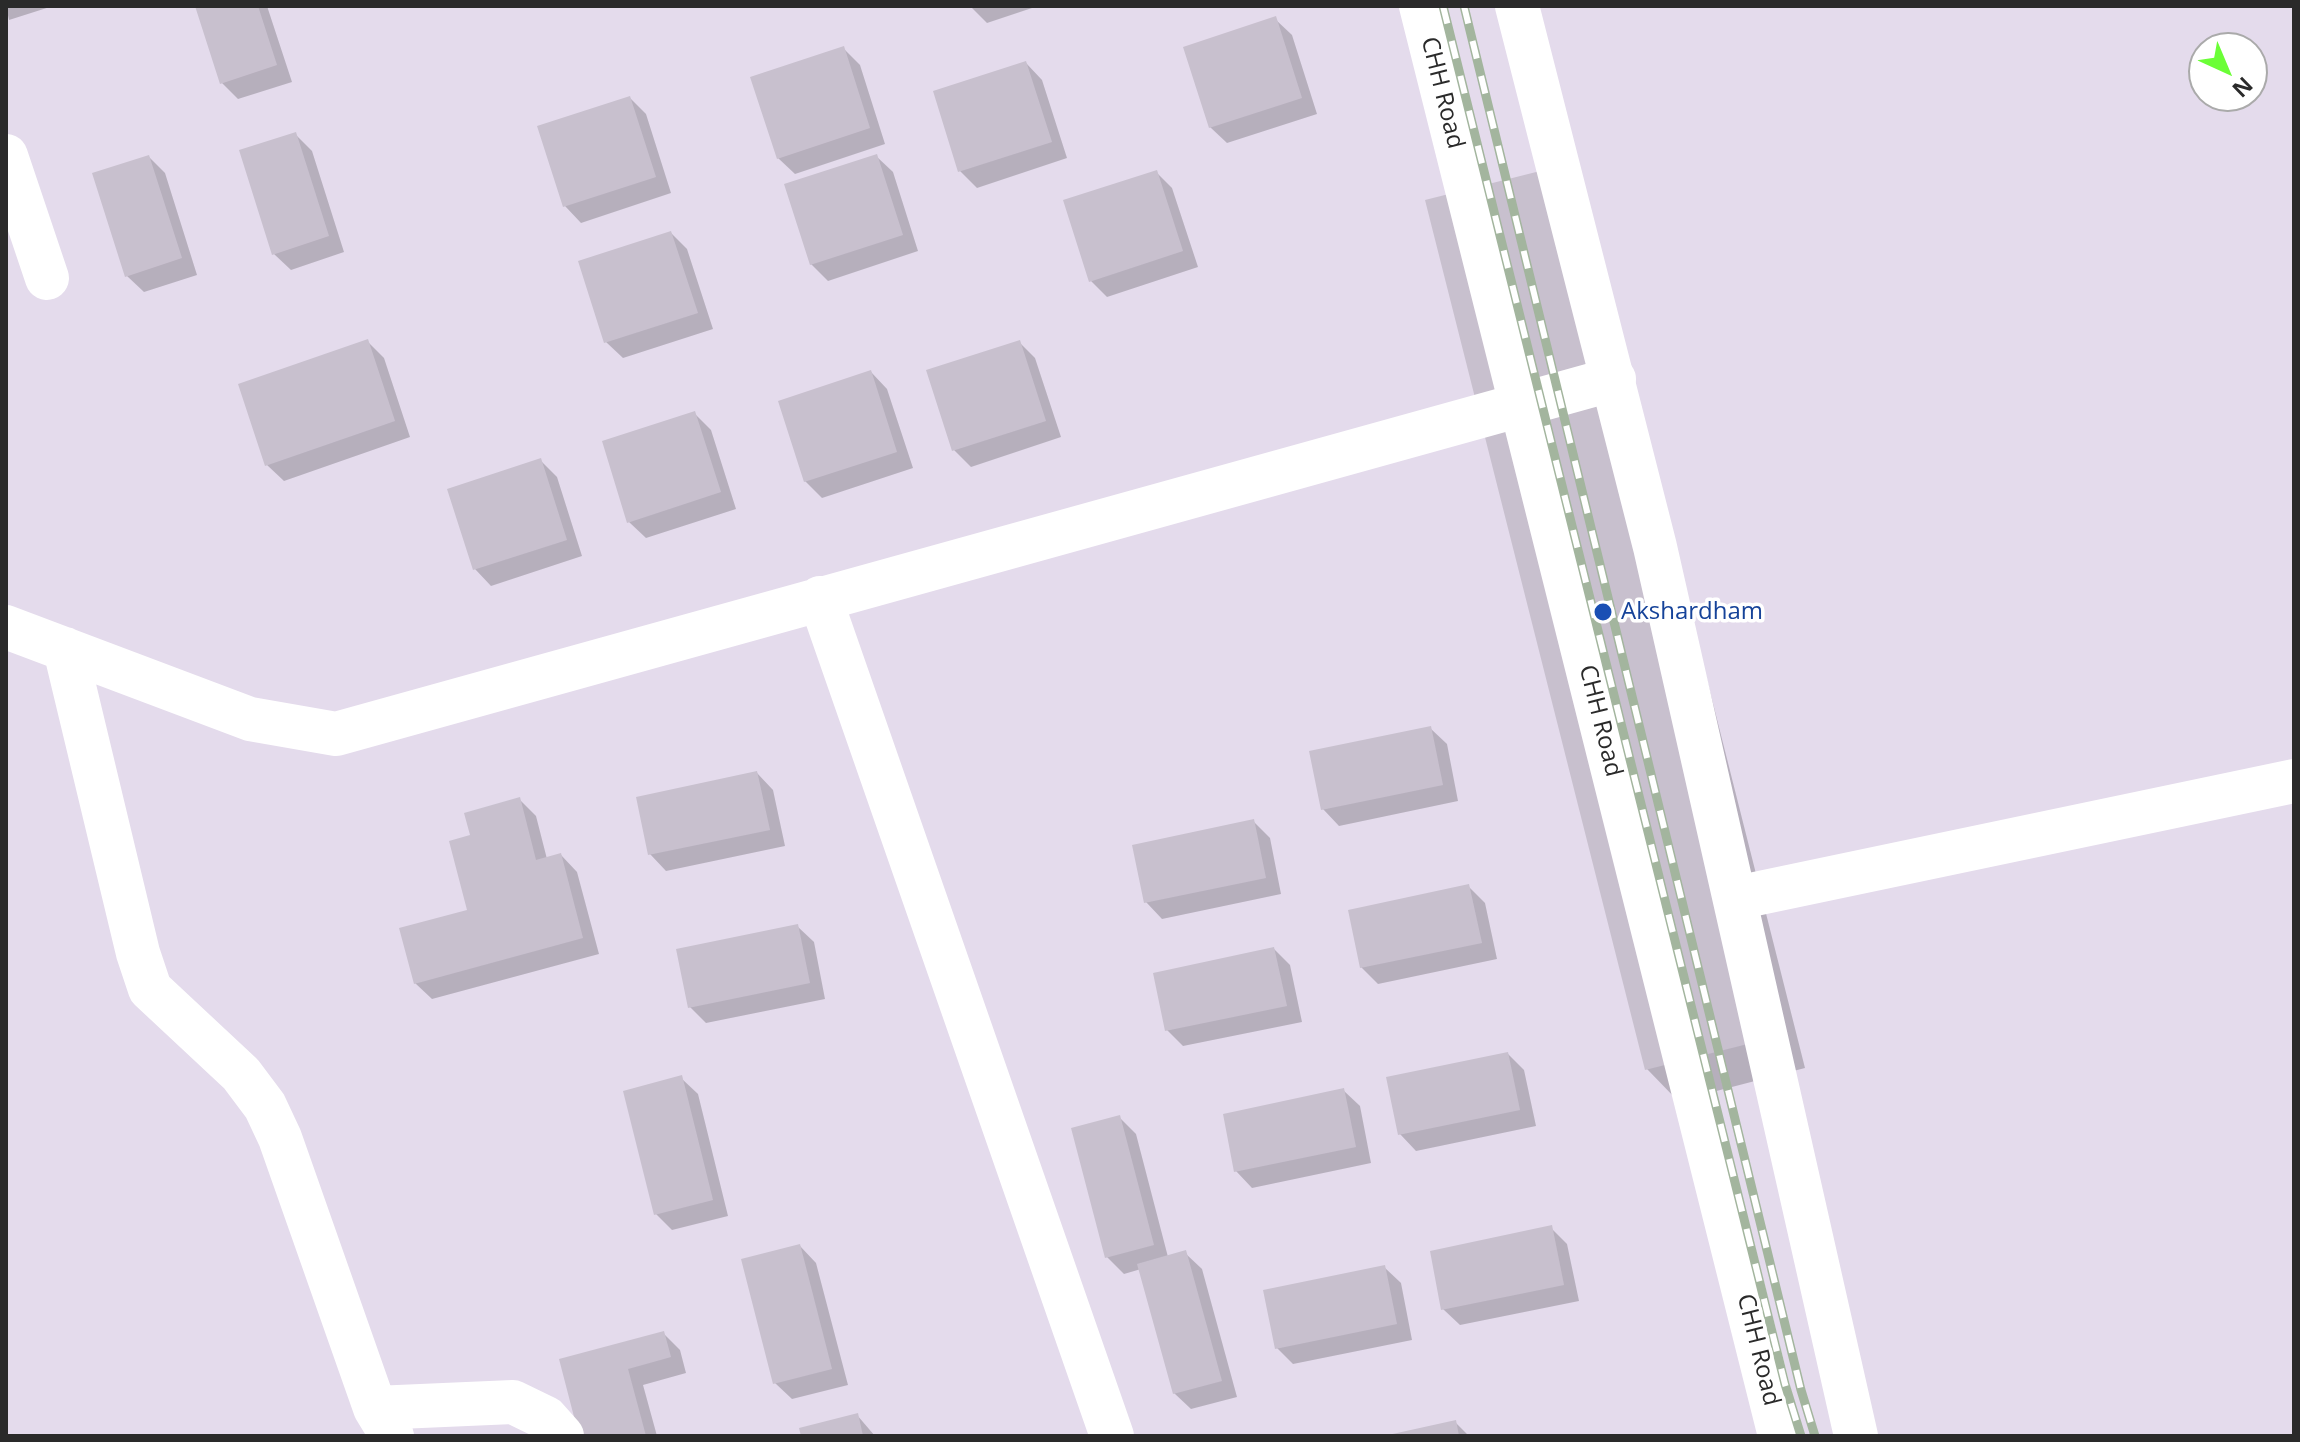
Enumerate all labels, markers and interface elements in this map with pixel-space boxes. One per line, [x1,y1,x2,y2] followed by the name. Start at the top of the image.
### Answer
[2188,32,2268,112] north arrow
[1414,34,1470,152] street label: CHH Road
[2226,71,2260,105] text: N
[1621,598,1763,626] place label: Akshardham
[1592,601,1614,623] marker: Akshardham
[1572,662,1628,780] street label: CHH Road
[1730,1291,1786,1409] street label: CHH Road

